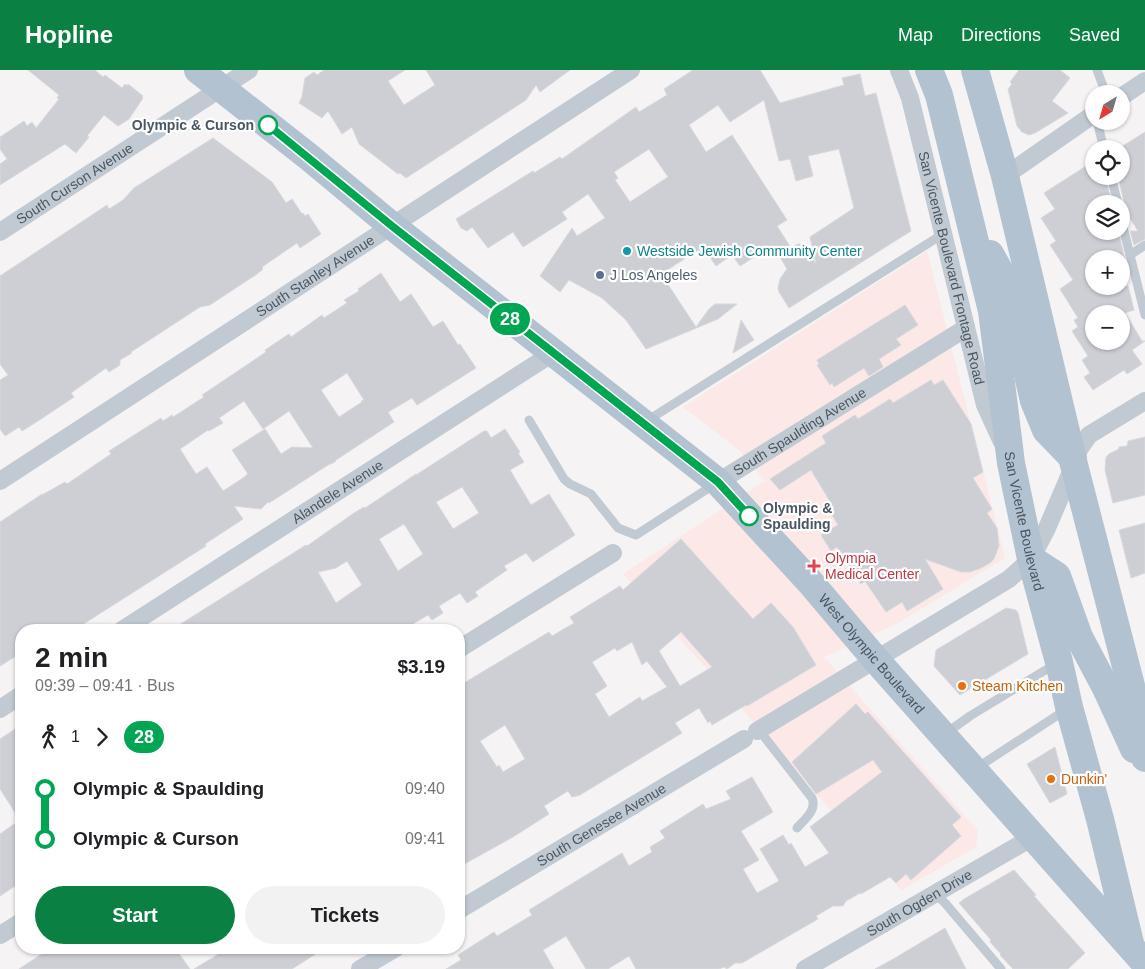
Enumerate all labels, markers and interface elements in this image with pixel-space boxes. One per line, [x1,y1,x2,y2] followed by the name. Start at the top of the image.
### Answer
[25,21,113,48] text: Hopline
[898,25,933,45] text: Map
[961,25,1041,45] text: Directions
[1069,25,1120,45] text: Saved
[1085,85,1130,130] north arrow
[1085,85,1130,350] map controls
[258,115,278,135] marker: Olympic & Curson
[132,117,254,133] place label: Olympic & Curson
[13,140,136,227] street label: South Curson Avenue
[1085,140,1130,185] button: locate
[915,150,988,386] street label: San Vicente Boulevard Frontage Road
[1085,195,1130,240] button: layers
[253,231,377,320] street label: South Stanley Avenue
[637,243,862,259] place label: Westside Jewish Community Center
[621,245,633,257] marker: Westside Jewish Community Center
[1085,250,1130,295] button: +
[610,267,697,283] place label: J Los Angeles
[594,269,606,281] marker: J Los Angeles
[488,303,532,335] line badge: 28
[1085,305,1130,350] button: −
[500,309,520,329] text: 28
[730,384,869,479] street label: South Spaulding Avenue
[1002,450,1047,593] street label: San Vicente Boulevard
[289,456,386,527] street label: Alandele Avenue
[763,500,832,532] place label: Olympic & Spaulding
[739,506,759,526] marker: Olympic & Spaulding
[825,550,919,582] place label: Olympia Medical Center
[807,559,821,573] marker: Olympia Medical Center
[816,591,928,717] street label: West Olympic Boulevard
[35,642,108,673] text: 2 min
[397,656,445,677] text: $3.19
[35,677,175,694] text: 09:39 – 09:41 · Bus
[972,678,1063,694] place label: Steam Kitchen
[956,680,968,692] marker: Steam Kitchen
[35,723,63,751] icon: walk
[88,723,116,751] icon: forward
[134,727,154,747] text: 28
[71,728,80,745] text: 1
[1061,771,1107,787] place label: Dunkin'
[1045,773,1057,785] marker: Dunkin'
[73,778,264,799] text: Olympic & Spaulding
[405,780,445,797] text: 09:40
[534,780,669,869] street label: South Genesee Avenue
[73,828,239,849] text: Olympic & Curson
[405,830,445,847] text: 09:41
[864,866,975,940] street label: South Ogden Drive
[35,886,235,944] button: Start
[245,886,445,944] button: Tickets

